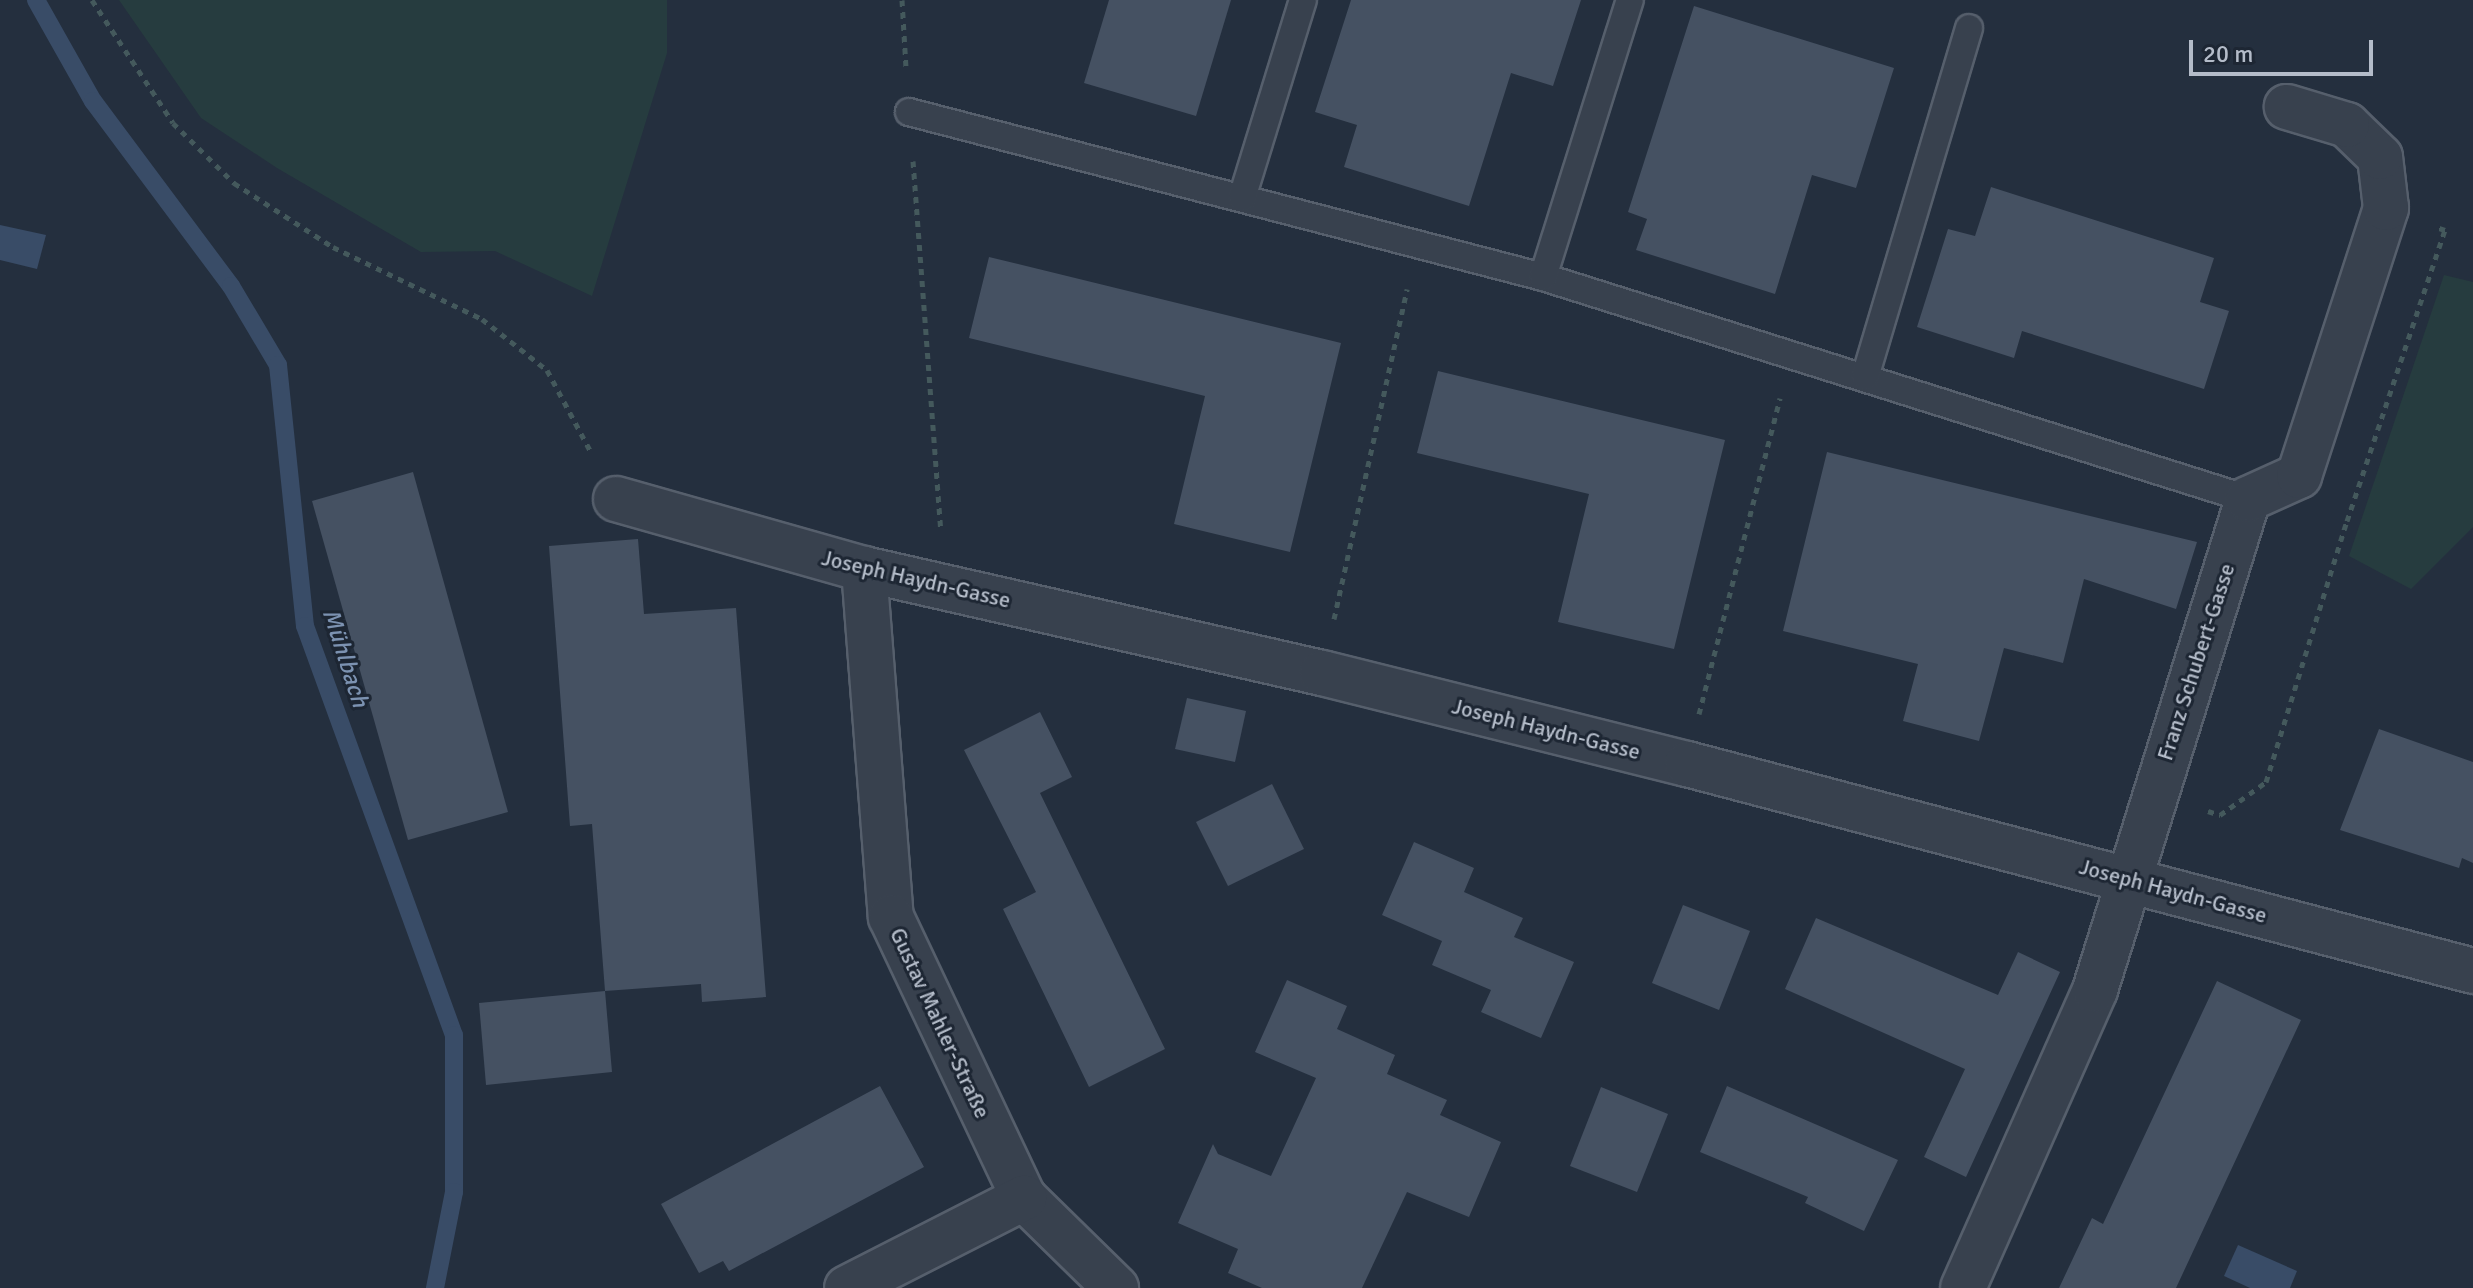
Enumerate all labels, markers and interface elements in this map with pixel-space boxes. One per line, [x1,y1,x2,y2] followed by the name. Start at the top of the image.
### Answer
[2193,24,2377,74] scale bar
[2203,39,2253,69] text: 20 m
[819,544,1013,614] street label: Joseph Haydn-Gasse
[2152,560,2240,764] street label: Franz Schubert-Gasse
[316,605,374,711] water label: Mühlbach
[1449,693,1643,765] street label: Joseph Haydn-Gasse
[2076,853,2270,929] street label: Joseph Haydn-Gasse
[884,924,996,1122] street label: Gustav Mahler-Straße

